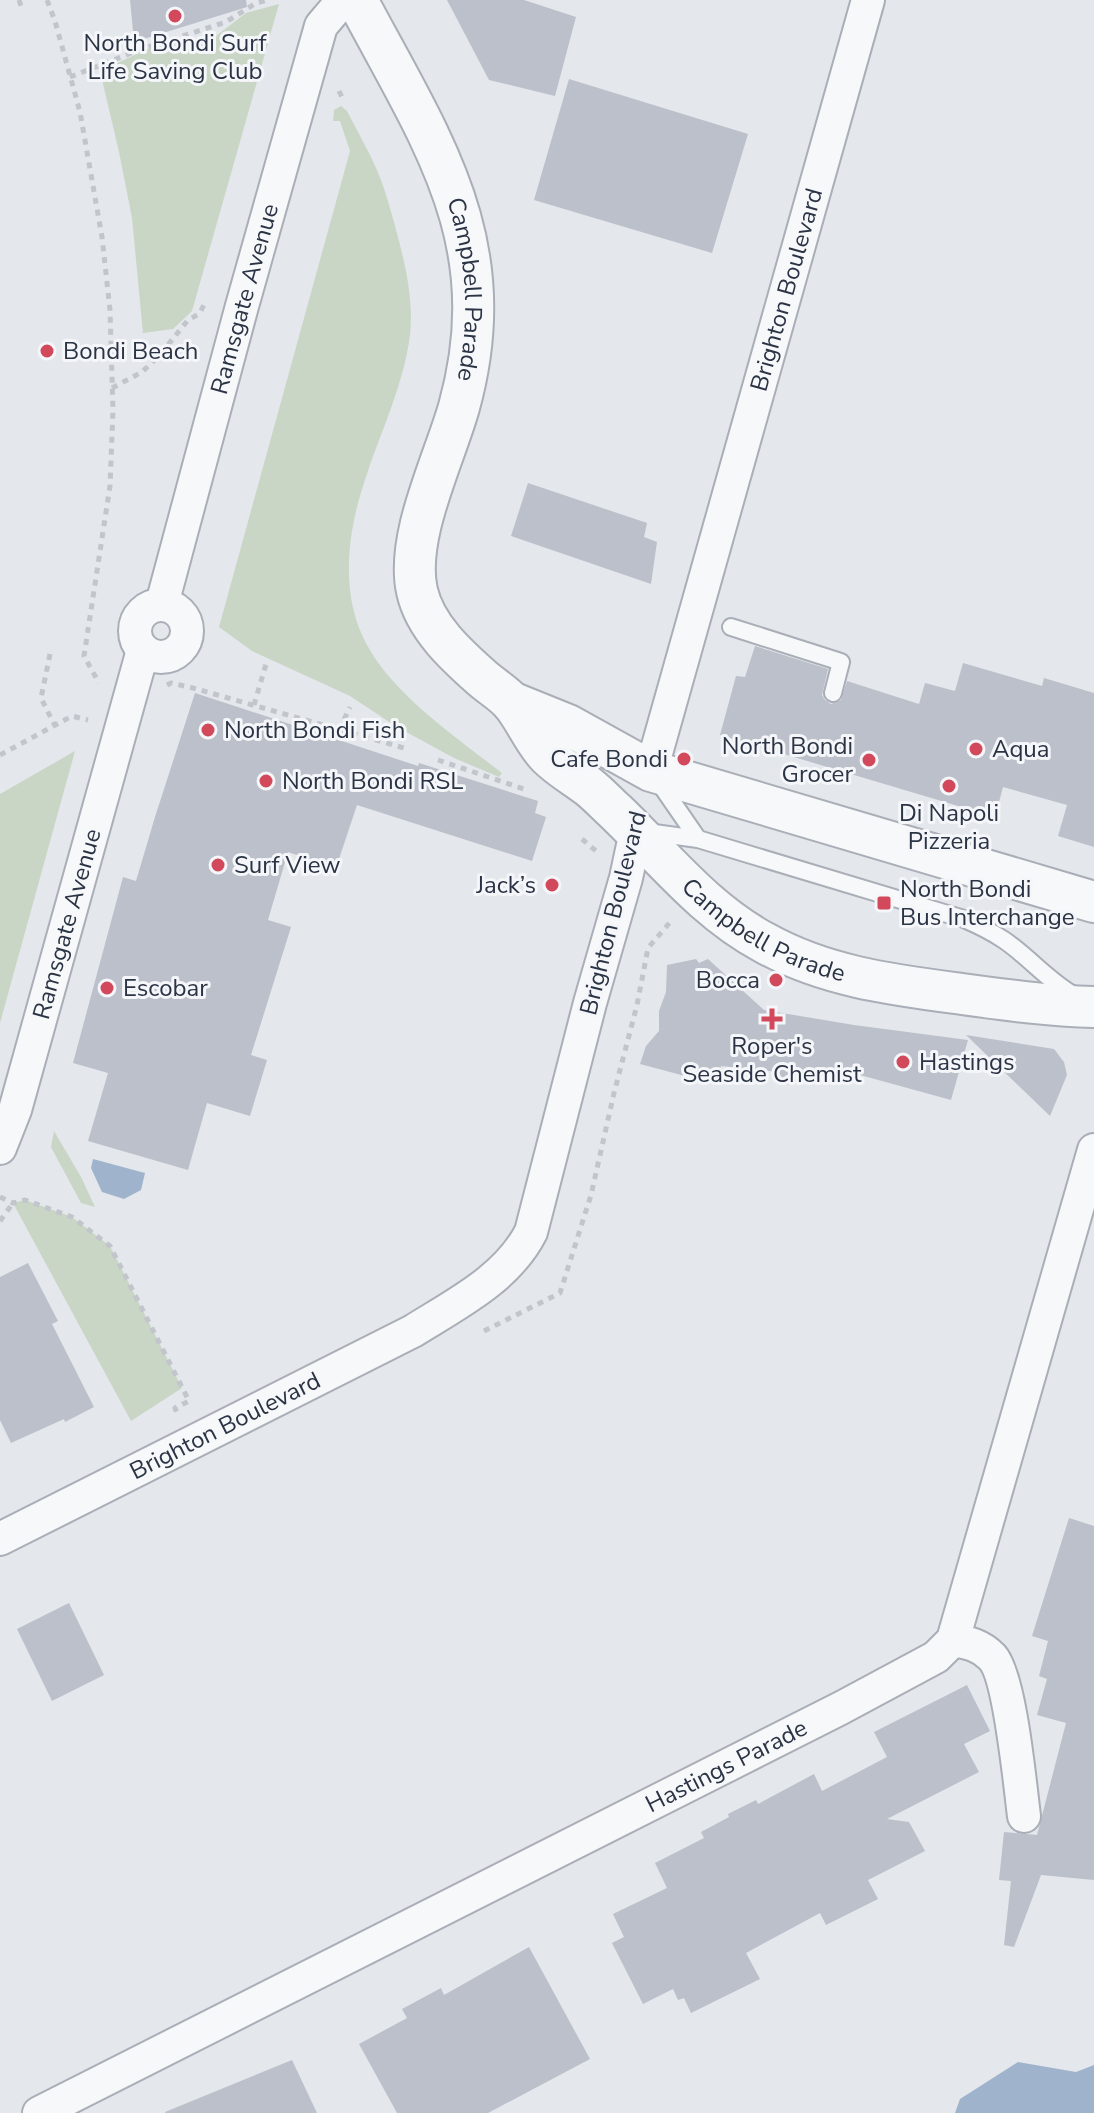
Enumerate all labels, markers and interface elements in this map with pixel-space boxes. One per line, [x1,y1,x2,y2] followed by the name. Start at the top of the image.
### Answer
[166,7,184,25] marker: North Bondi Surf Life Saving Club
[84,27,267,87] place label: North Bondi Surf Life Saving Club
[743,185,830,395] street label: Brighton Boulevard
[439,193,489,384] street label: Campbell Parade
[203,200,286,398] street label: Ramsgate Avenue
[63,335,198,367] place label: Bondi Beach
[38,342,56,360] marker: Bondi Beach
[224,714,405,746] place label: North Bondi Fish
[199,721,217,739] marker: North Bondi Fish
[722,730,853,790] place label: North Bondi Grocer
[992,733,1050,765] place label: Aqua
[967,740,985,758] marker: Aqua
[550,743,668,775] place label: Cafe Bondi
[675,750,693,768] marker: Cafe Bondi
[860,751,878,769] marker: North Bondi Grocer
[282,765,463,797] place label: North Bondi RSL
[257,772,275,790] marker: North Bondi RSL
[940,777,958,795] marker: Di Napoli Pizzeria
[899,797,999,857] place label: Di Napoli Pizzeria
[572,808,654,1018] street label: Brighton Boulevard
[25,825,109,1023] street label: Ramsgate Avenue
[234,849,341,881] place label: Surf View
[209,856,227,874] marker: Surf View
[475,869,536,901] place label: Jack’s
[675,871,849,989] street label: Campbell Parade
[900,873,1075,933] place label: North Bondi Bus Interchange
[543,876,561,894] marker: Jack’s
[875,894,893,912] marker: North Bondi Bus Interchange
[696,964,760,996] place label: Bocca
[767,971,785,989] marker: Bocca
[123,972,208,1004] place label: Escobar
[98,979,116,997] marker: Escobar
[763,1010,781,1028] marker: Roper's Seaside Chemist
[683,1030,862,1090] place label: Roper's Seaside Chemist
[919,1046,1015,1078] place label: Hastings
[894,1053,912,1071] marker: Hastings
[124,1364,326,1487] street label: Brighton Boulevard
[640,1712,813,1820] street label: Hastings Parade

